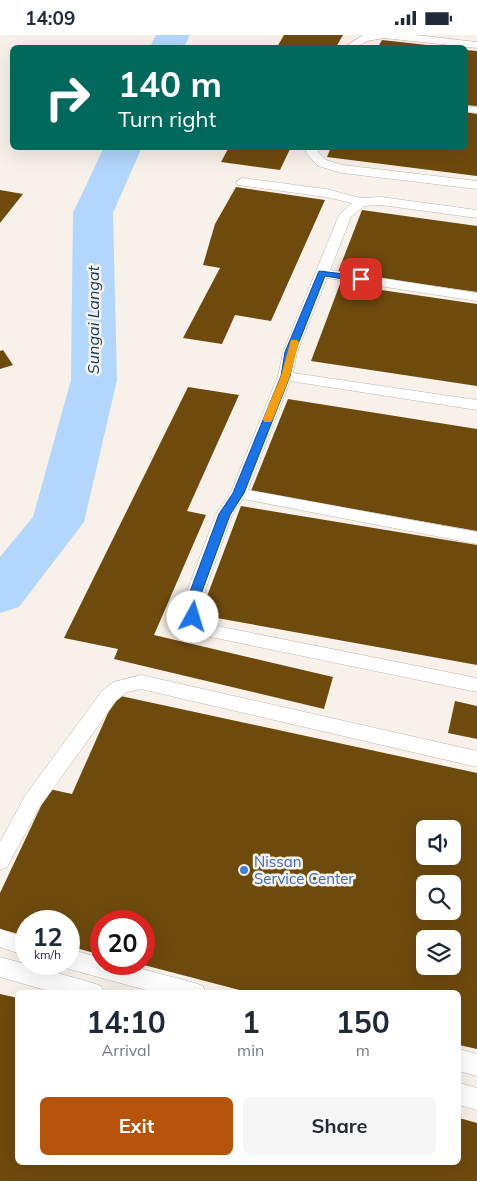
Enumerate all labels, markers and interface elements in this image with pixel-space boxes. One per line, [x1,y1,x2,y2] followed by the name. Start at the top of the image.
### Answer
[25,6,75,30] text: 14:09
[118,62,222,106] text: 140 m
[35,65,100,130] icon: right
[118,105,216,133] text: Turn right
[340,258,382,300] pin
[83,265,103,374] water label: Sungai Langat
[347,265,375,293] icon: arrive
[166,590,218,642] position arrow
[416,820,461,975] map controls
[416,820,461,865] button: sound
[254,852,354,888] place label: Nissan Service Center
[238,864,250,876] marker: Nissan Service Center
[416,875,461,920] button: search
[90,910,155,975] speed limit sign: 20
[32,921,63,952] text: 12
[416,930,461,975] button: layers
[34,947,61,962] text: km/h
[86,1003,166,1041] text: 14:10
[242,1003,260,1041] text: 1
[336,1003,390,1041] text: 150
[102,1040,151,1060] text: Arrival
[237,1040,264,1060] text: min
[356,1040,370,1060] text: m
[40,1097,233,1155] button: Exit
[243,1097,436,1155] button: Share

